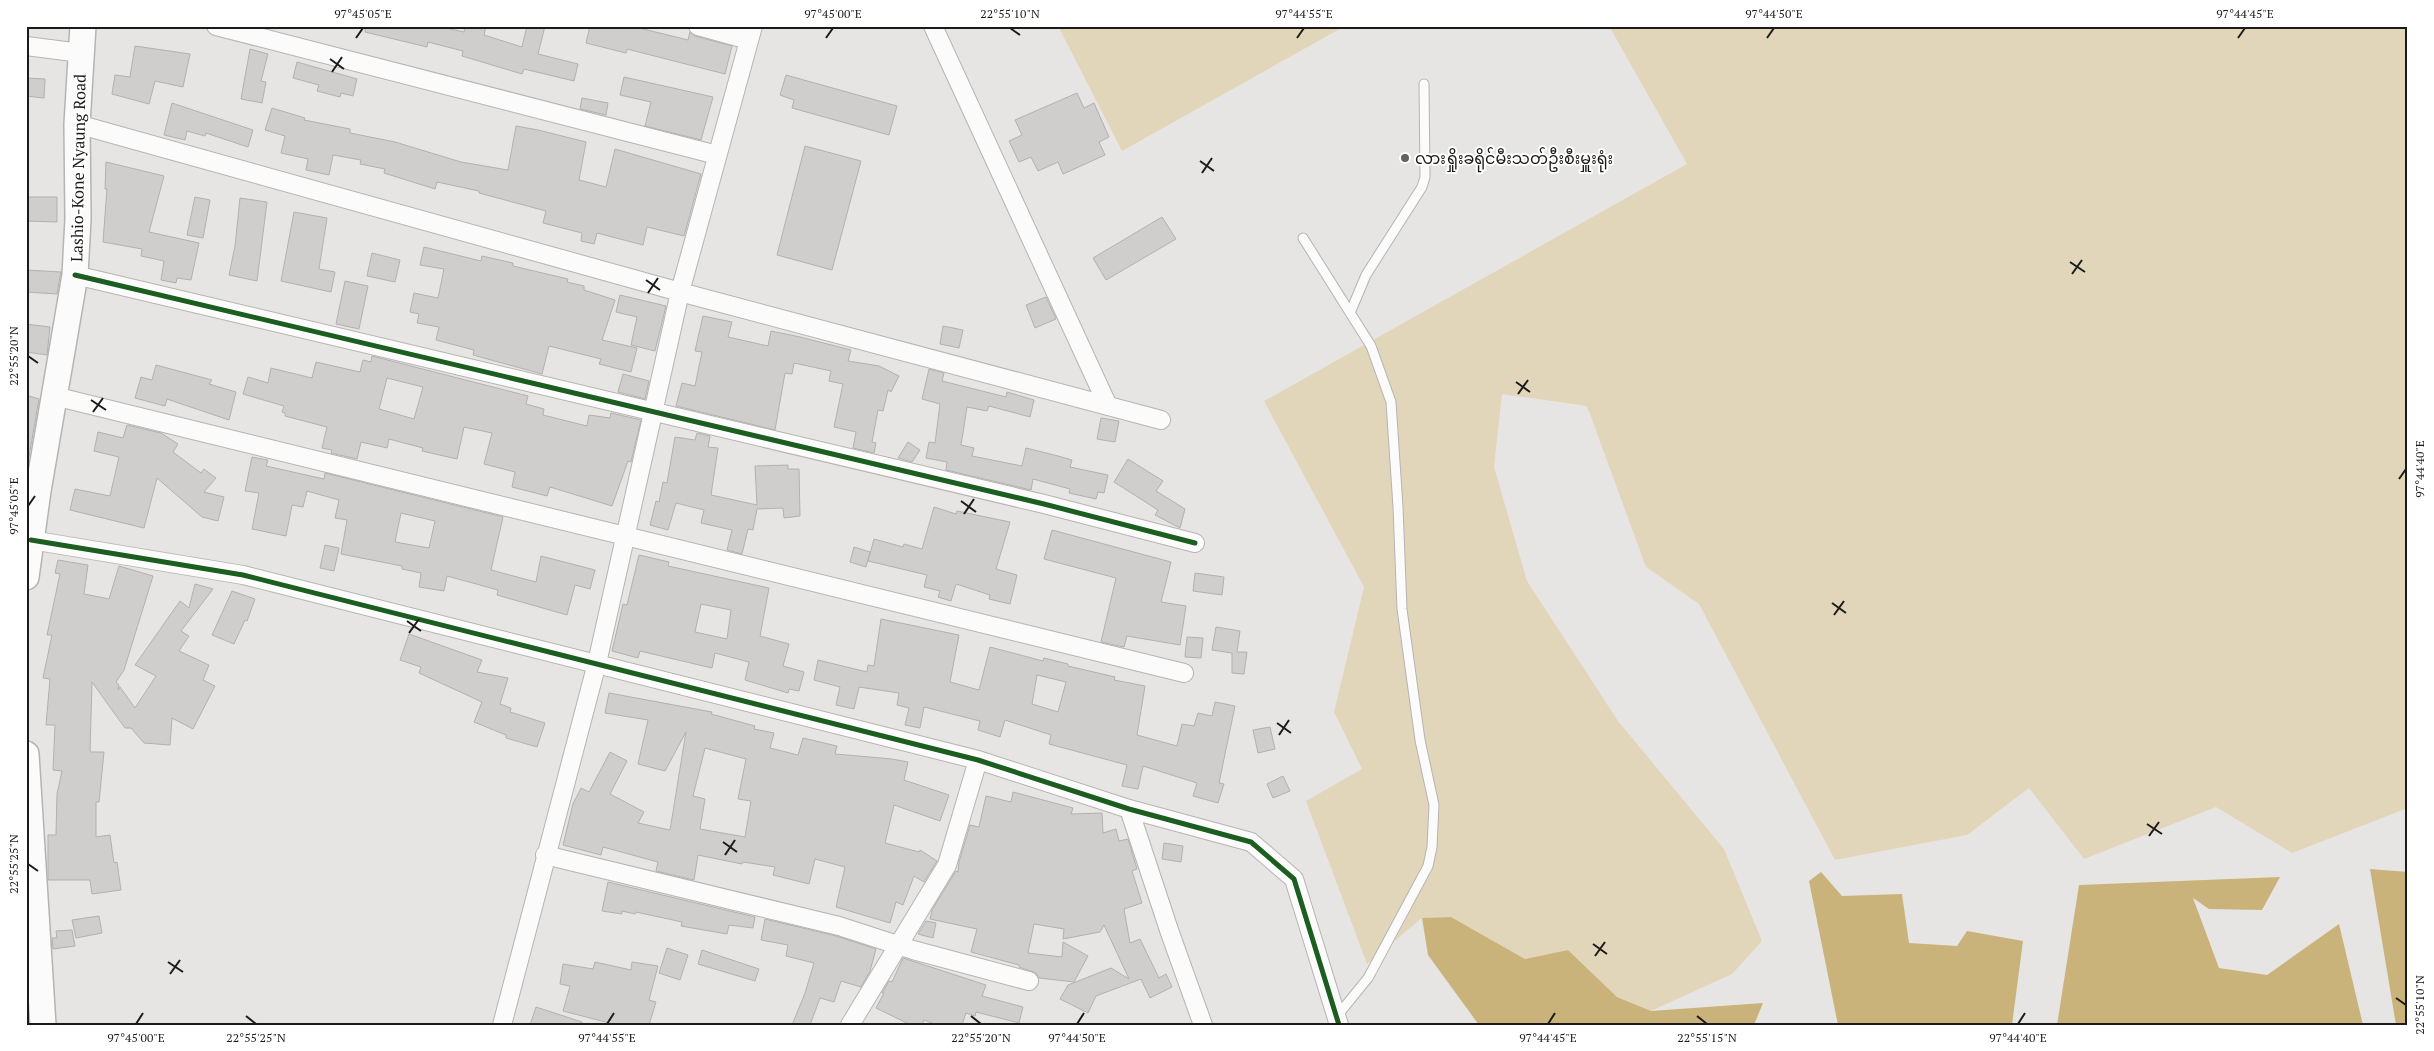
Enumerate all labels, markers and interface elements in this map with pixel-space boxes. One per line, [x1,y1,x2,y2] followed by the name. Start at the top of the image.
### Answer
[334,6,392,21] text: 97°45'05"E
[804,6,862,21] text: 97°45'00"E
[980,6,1040,21] text: 22°55'10"N
[1275,6,1333,21] text: 97°44'55"E
[1745,6,1803,21] text: 97°44'50"E
[2216,6,2274,21] text: 97°44'45"E
[65,74,91,262] street label: Lashio-Kone Nyaung Road
[1415,147,1613,173] place label: လားရှိုးခရိုင်မီးသတ်ဦးစီးမှူးရုံး
[1399,152,1411,164] marker: လားရှိုးခရိုင်မီးသတ်ဦးစီးမှူးရုံး
[6,326,21,386] text: 22°55'20"N
[2412,440,2427,498] text: 97°44'40"E
[6,477,21,535] text: 97°45'05"E
[6,834,21,894] text: 22°55'25"N
[2412,975,2427,1035] text: 22°55'10"N
[107,1030,165,1045] text: 97°45'00"E
[226,1030,286,1045] text: 22°55'25"N
[578,1030,636,1045] text: 97°44'55"E
[951,1030,1011,1045] text: 22°55'20"N
[1048,1030,1106,1045] text: 97°44'50"E
[1519,1030,1577,1045] text: 97°44'45"E
[1677,1030,1737,1045] text: 22°55'15"N
[1989,1030,2047,1045] text: 97°44'40"E

